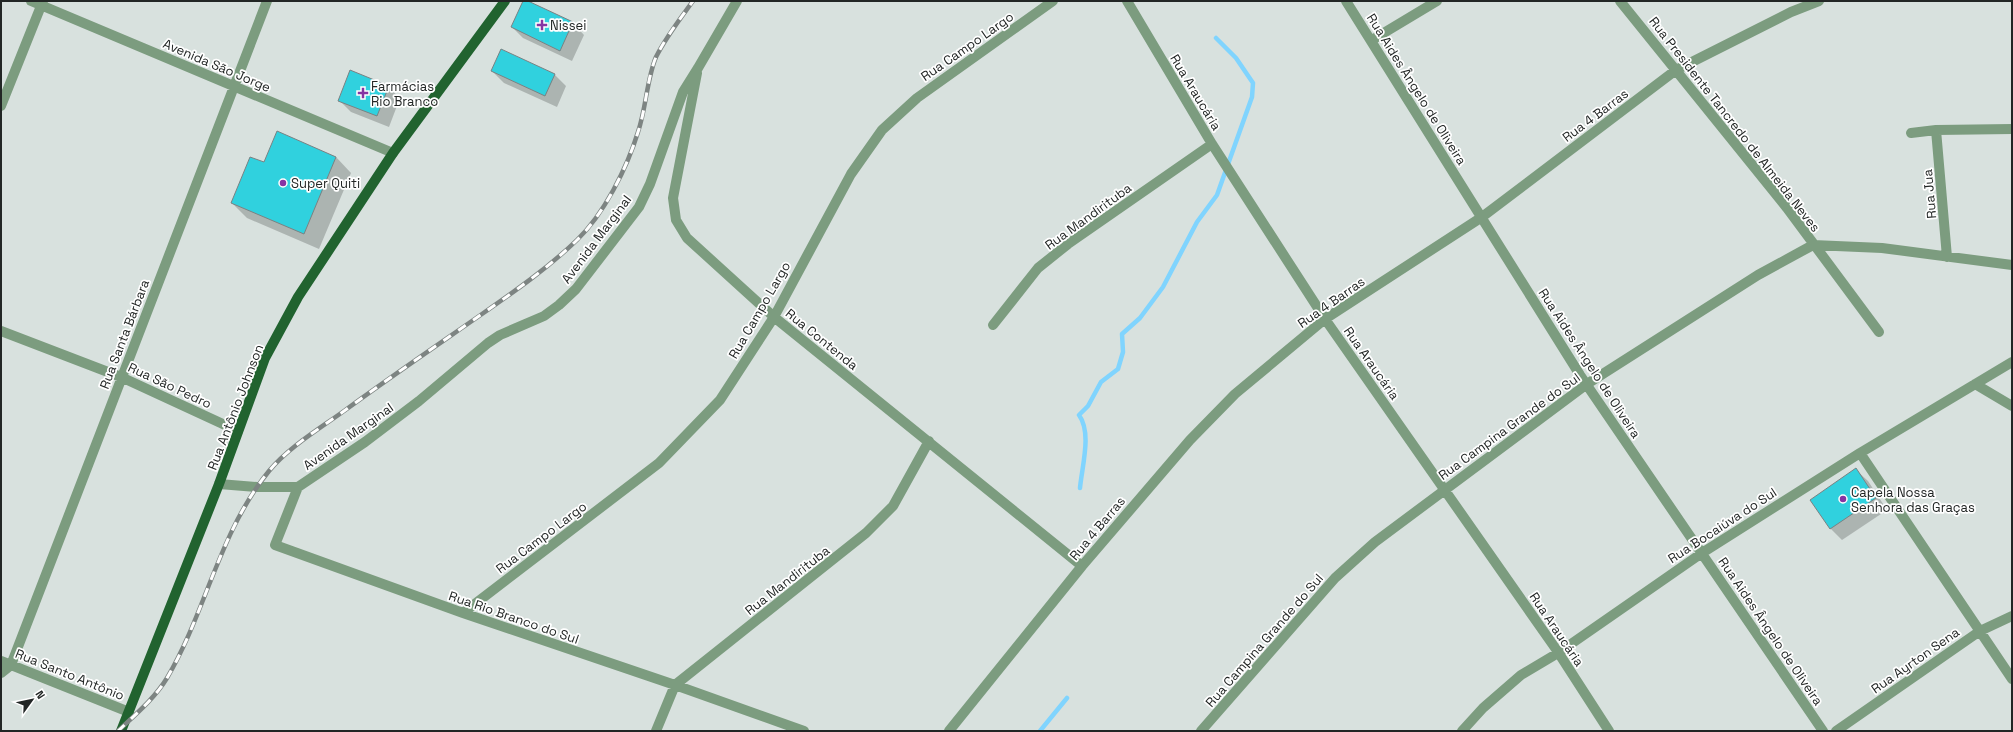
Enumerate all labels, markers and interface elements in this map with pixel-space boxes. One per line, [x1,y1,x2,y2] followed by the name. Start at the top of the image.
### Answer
[918,8,1017,85] street label: Rua Campo Largo
[1363,10,1471,169] street label: Rua Aides Ângelo de Oliveira
[1645,13,1824,235] street label: Rua Presidente Tancredo de Almeida Neves
[550,17,586,34] place label: Nissei
[537,20,547,30] marker: Nissei
[160,35,273,96] street label: Avenida São Jorge
[1166,51,1225,134] street label: Rua Araucária
[371,78,438,110] place label: Farmácias Rio Branco
[1559,85,1632,146] street label: Rua 4 Barras
[358,88,368,98] marker: Farmácias Rio Branco
[1919,168,1940,220] street label: Rua Jua
[291,175,360,192] place label: Super Quiti
[278,178,288,188] marker: Super Quiti
[1042,179,1135,254] street label: Rua Mandirituba
[558,192,635,287] street label: Avenida Marginal
[725,259,794,362] street label: Rua Campo Largo
[1294,273,1368,332] street label: Rua 4 Barras
[96,277,153,391] street label: Rua Santa Bárbara
[1535,285,1645,442] street label: Rua Aides Ângelo de Oliveira
[782,305,862,374] street label: Rua Contenda
[1340,323,1403,404] street label: Rua Araucária
[204,342,267,472] street label: Rua Antônio Johnson
[125,359,214,412] street label: Rua São Pedro
[1435,369,1584,484] street label: Rua Campina Grande do Sul
[300,399,397,474] street label: Avenida Marginal
[1665,484,1780,567] street label: Rua Bocaiúva do Sul
[1851,484,1975,516] place label: Capela Nossa Senhora das Graças
[1066,493,1129,564] street label: Rua 4 Barras
[1838,494,1848,504] marker: Capela Nossa Senhora das Graças
[493,498,590,577] street label: Rua Campo Largo
[741,542,834,619] street label: Rua Mandirituba
[1715,554,1827,709] street label: Rua Aides Ângelo de Oliveira
[1202,570,1327,711] street label: Rua Campina Grande do Sul
[447,587,581,648] street label: Rua Rio Branco do Sul
[1526,589,1588,670] street label: Rua Araucária
[1868,623,1963,697] street label: Rua Ayrton Sena
[13,645,127,704] street label: Rua Santo Antônio
[12,680,52,720] north arrow
[33,688,48,701] text: N

